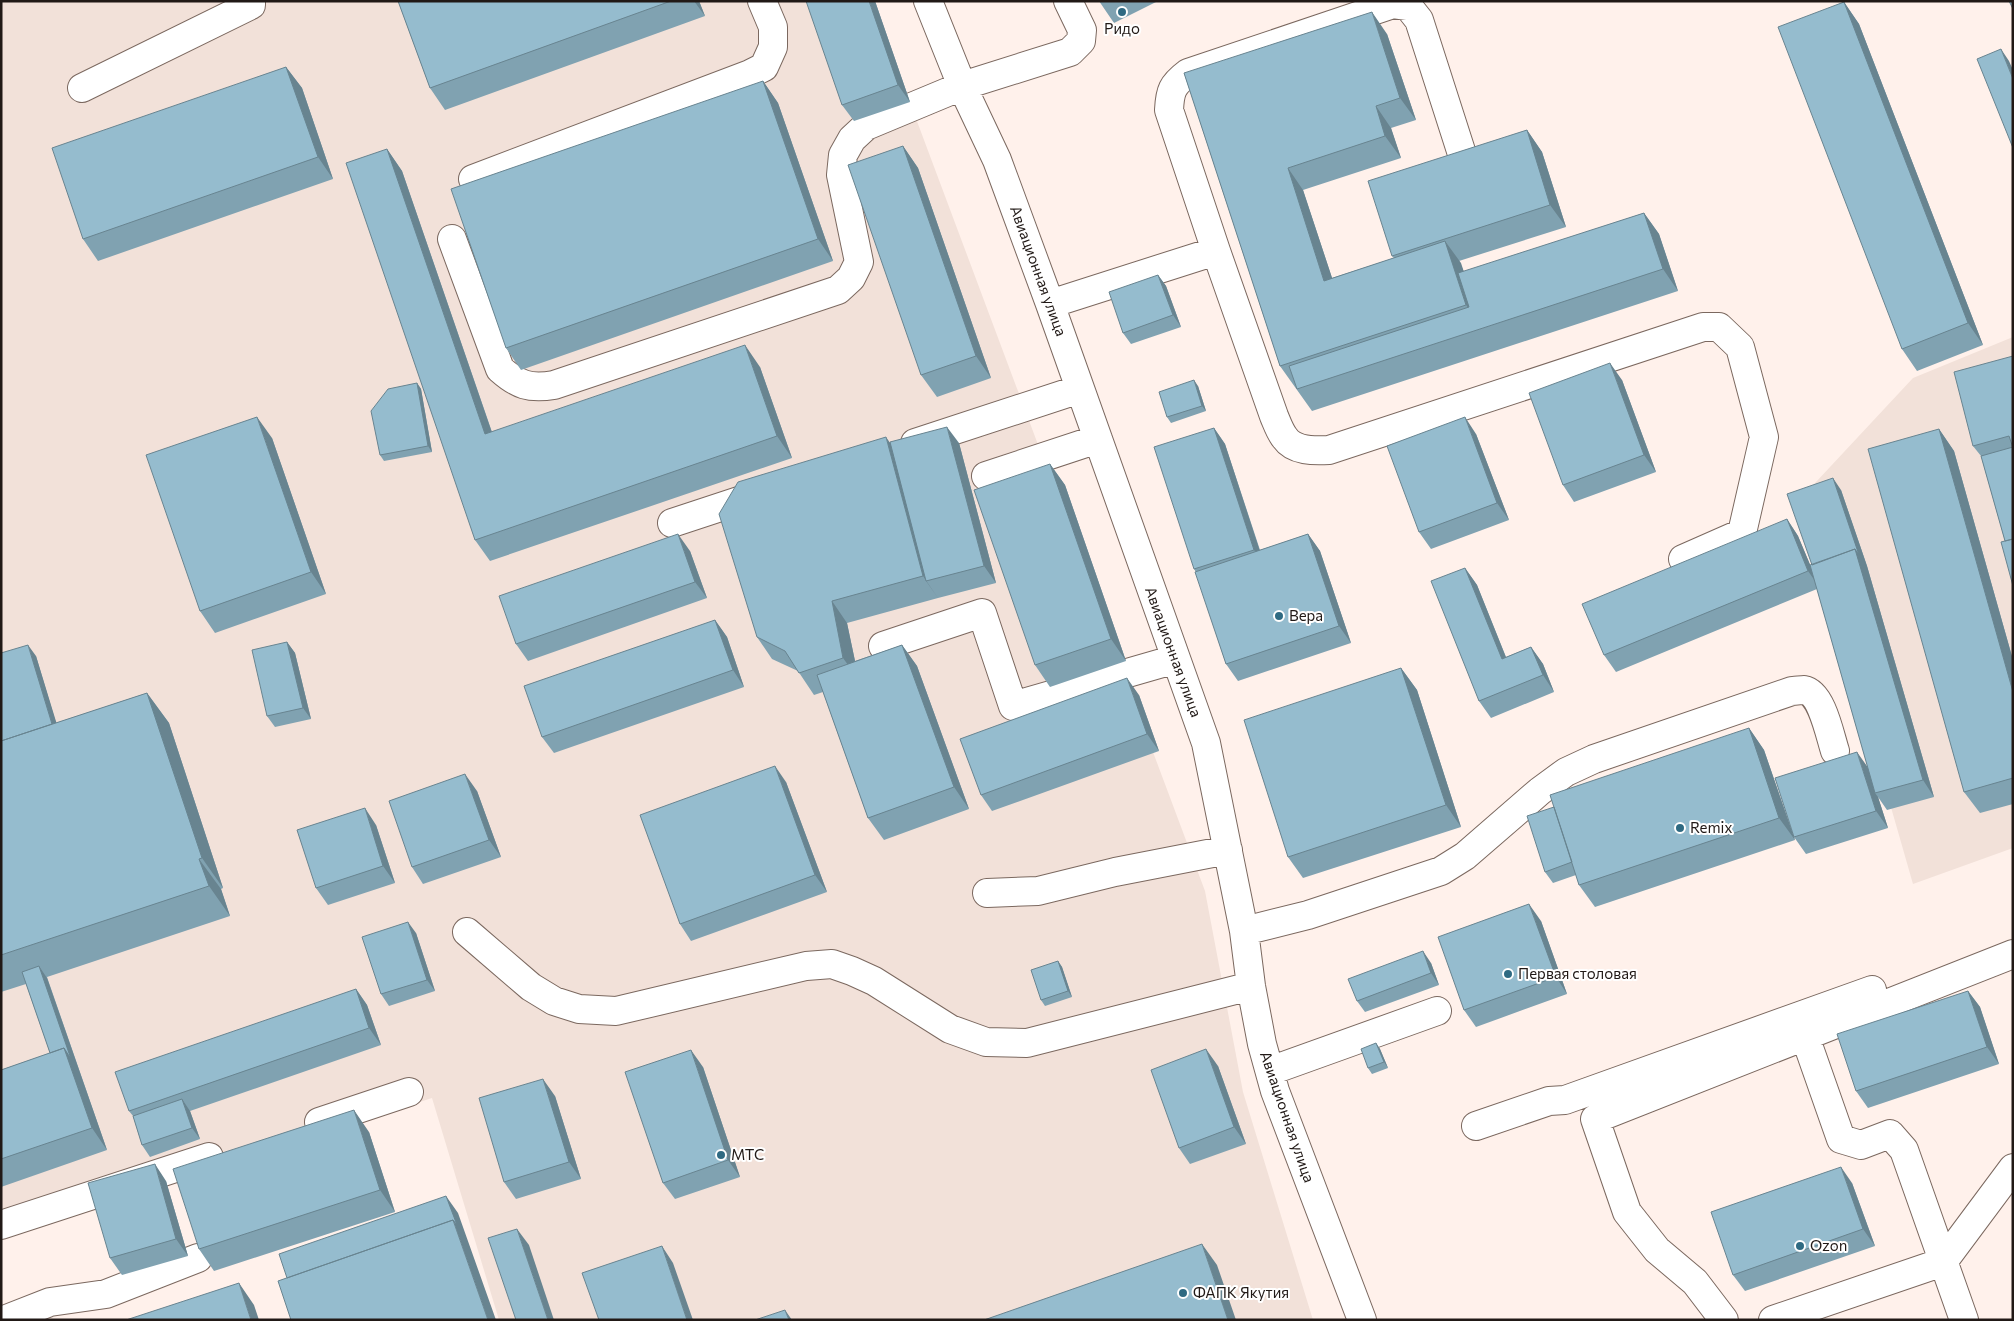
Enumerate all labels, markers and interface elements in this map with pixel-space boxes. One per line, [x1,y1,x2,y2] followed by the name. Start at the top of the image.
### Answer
[1116,6,1128,18] marker: Ридо
[1104,19,1140,37] place label: Ридо
[1007,203,1071,338] street label: Авиационная улица
[1142,584,1206,719] street label: Авиационная улица
[1289,606,1323,624] place label: Вера
[1273,610,1285,622] marker: Вера
[1690,818,1732,836] place label: Remix
[1674,822,1686,834] marker: Remix
[1518,964,1637,982] place label: Первая столовая
[1502,968,1514,980] marker: Первая столовая
[1257,1049,1319,1185] street label: Авиационная улица
[731,1145,764,1163] place label: МТС
[715,1149,727,1161] marker: МТС
[1810,1236,1847,1254] place label: Ozon
[1794,1240,1806,1252] marker: Ozon
[1193,1283,1289,1301] place label: ФАПК Якутия
[1177,1287,1189,1299] marker: ФАПК Якутия

